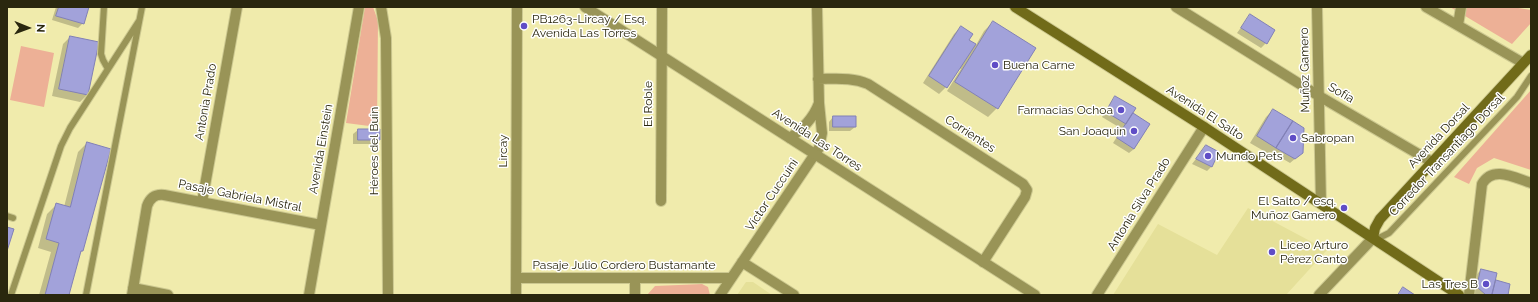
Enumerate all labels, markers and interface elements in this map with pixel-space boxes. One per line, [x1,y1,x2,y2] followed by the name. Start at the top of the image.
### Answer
[8,8,48,48] north arrow
[532,12,647,40] place label: PB1263-Lircay / Esq. Avenida Las Torres
[519,21,529,31] marker: PB1263-Lircay / Esq. Avenida Las Torres
[34,24,47,33] text: N
[1297,27,1313,113] street label: Muñoz Gamero
[1003,58,1075,72] place label: Buena Carne
[990,60,1000,70] marker: Buena Carne
[192,62,220,142] street label: Antonia Prado
[1326,80,1356,106] street label: Sofía
[641,81,655,127] street label: El Roble
[1164,83,1246,143] street label: Avenida El Salto
[1386,91,1508,219] street label: Corredor Transantiago Dorsal
[1405,101,1473,171] street label: Avenida Dorsal
[306,103,336,195] street label: Avenida Einstein
[1018,103,1113,117] place label: Farmacias Ochoa
[1116,105,1126,115] marker: Farmacias Ochoa
[769,106,865,174] street label: Avenida Las Torres
[367,107,381,195] street label: Héroes del Buin
[942,112,998,156] street label: Corrientes
[1059,124,1126,138] place label: San Joaquin
[1129,126,1139,136] marker: San Joaquin
[1301,131,1354,145] place label: Sabropan
[1288,133,1298,143] marker: Sabropan
[496,134,510,168] street label: Lircay
[1216,149,1282,163] place label: Mundo Pets
[1203,151,1213,161] marker: Mundo Pets
[1105,155,1173,253] street label: Antonia Silva Prado
[743,156,801,234] street label: Víctor Cuccuini
[177,177,303,215] street label: Pasaje Gabriela Mistral
[1251,194,1336,222] place label: El Salto / esq. Muñoz Gamero
[1339,203,1349,213] marker: El Salto / esq. Muñoz Gamero
[1280,238,1348,266] place label: Liceo Arturo Pérez Canto
[1267,247,1277,257] marker: Liceo Arturo Pérez Canto
[532,258,716,272] street label: Pasaje Julio Cordero Bustamante
[1421,277,1478,291] place label: Las Tres B
[1481,279,1491,289] marker: Las Tres B

